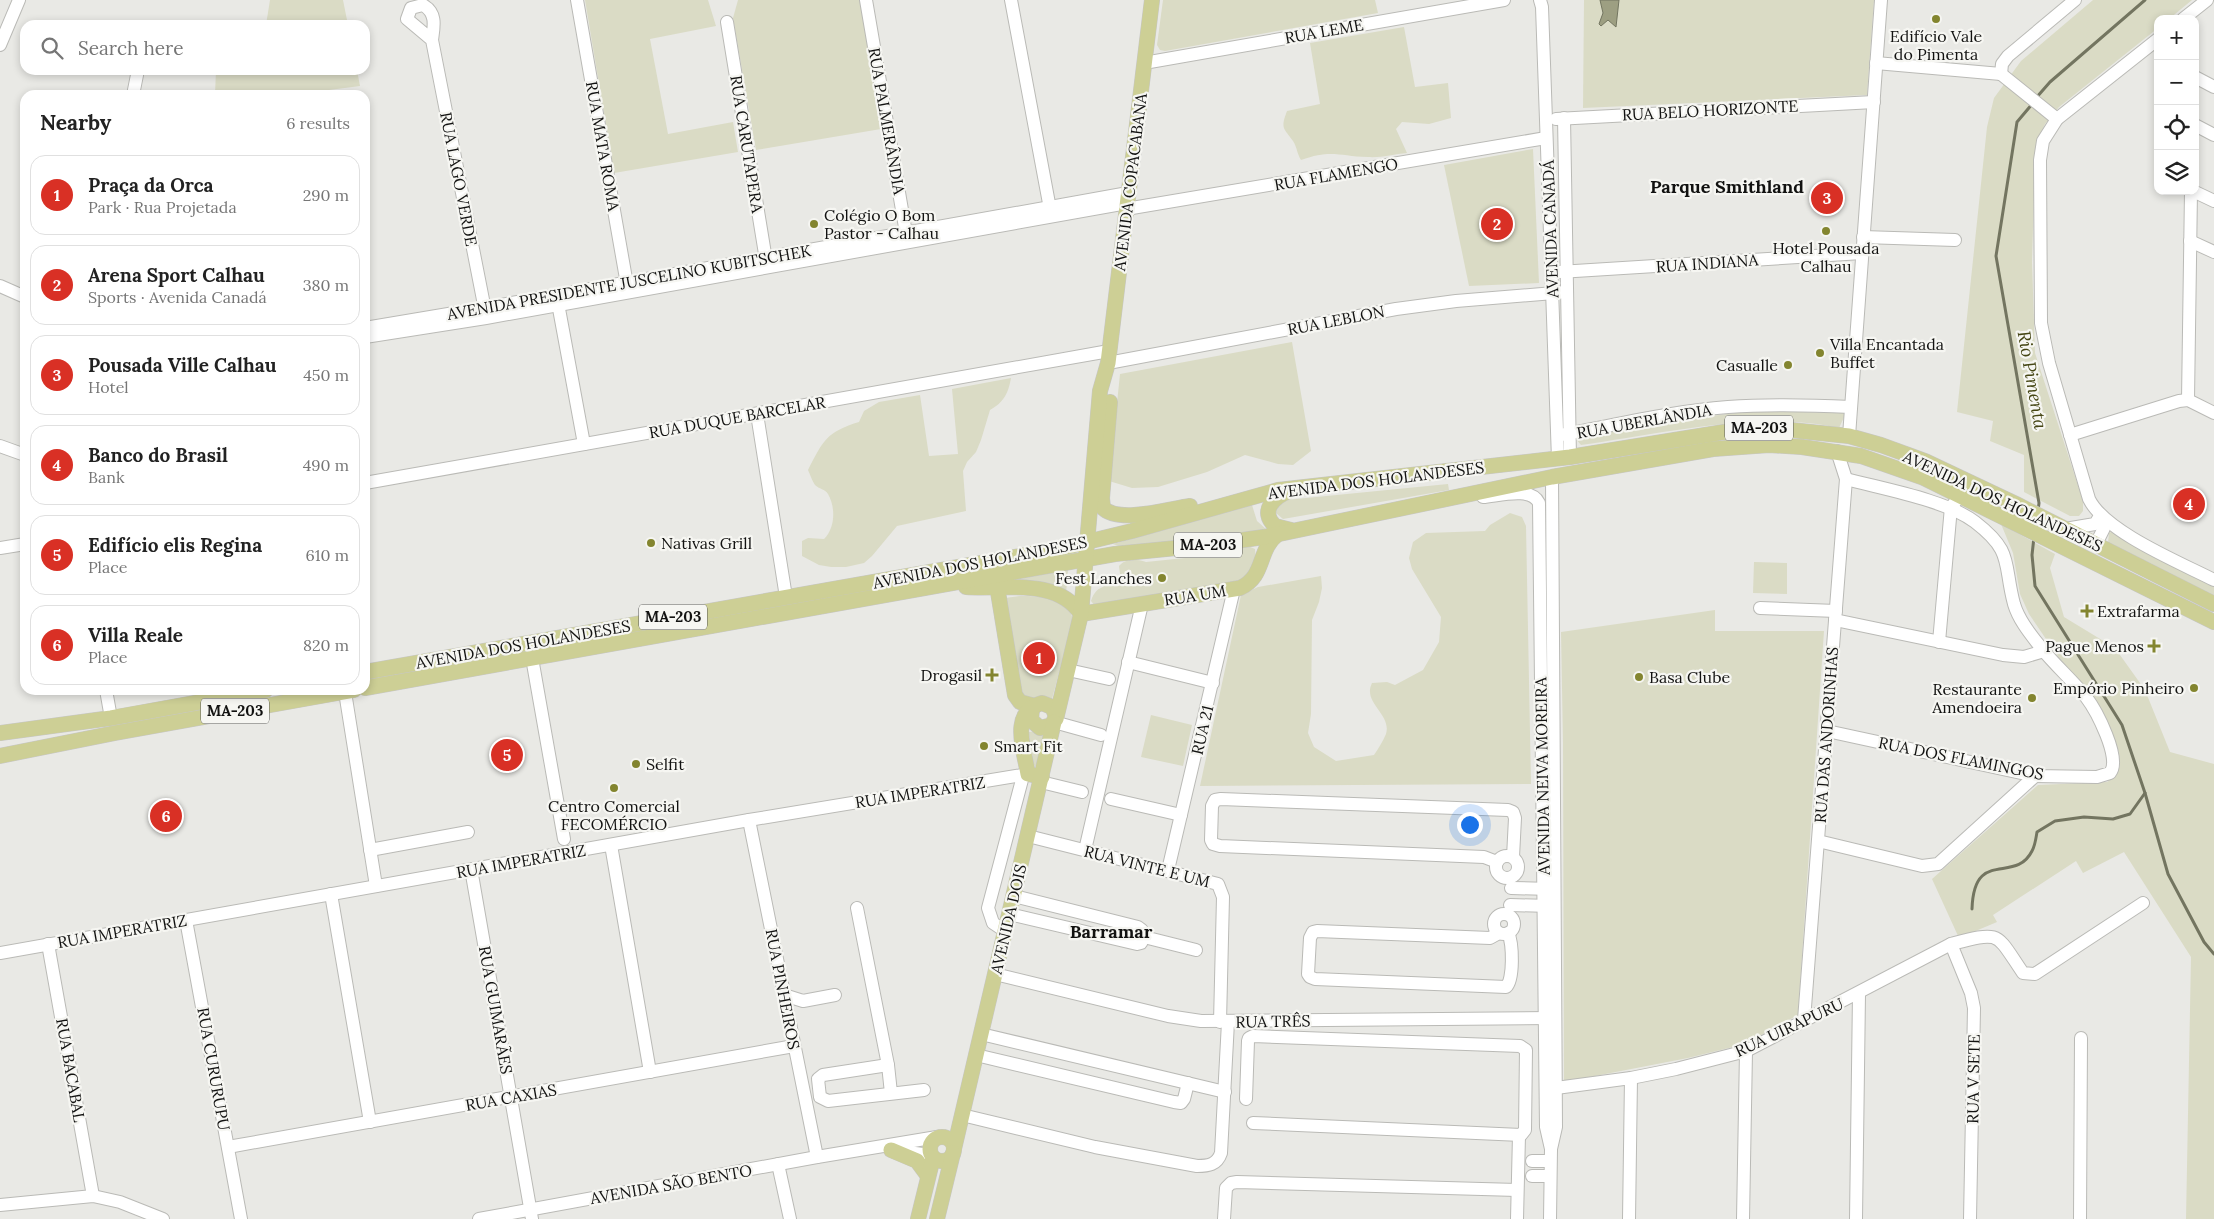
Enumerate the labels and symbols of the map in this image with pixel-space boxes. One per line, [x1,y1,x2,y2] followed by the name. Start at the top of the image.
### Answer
[1930,13,1942,25] marker: Edifício Vale do Pimenta
[1283,14,1365,48] street label: RUA LEME
[1890,26,1982,64] place label: Edifício Vale do Pimenta
[864,46,910,197] street label: RUA PALMERÂNDIA
[726,74,768,215] street label: RUA CARUTAPERA
[582,79,624,214] street label: RUA MATA ROMA
[1109,91,1151,273] street label: AVENIDA COPACABANA
[1621,95,1799,125] street label: RUA BELO HORIZONTE
[436,110,482,248] street label: RUA LAGO VERDE
[1272,153,1400,195] street label: RUA FLAMENGO
[1538,159,1562,299] street label: AVENIDA CANADÁ
[1650,175,1804,198] district label: Parque Smithland
[1811,179,1843,217] pin: 3
[824,205,940,243] place label: Colégio O Bom Pastor - Calhau
[1481,205,1513,243] pin: 2
[808,218,820,230] marker: Colégio O Bom Pastor - Calhau
[1820,225,1832,237] marker: Hotel Pousada Calhau
[1773,238,1879,276] place label: Hotel Pousada Calhau
[444,240,813,324] street label: AVENIDA PRESIDENTE JUSCELINO KUBITSCHEK
[1655,249,1760,277] street label: RUA INDIANA
[1286,301,1386,339] street label: RUA LEBLON
[2013,329,2052,431] water label: Rio Pimenta
[1829,334,1944,372] place label: Villa Encantada Buffet
[1814,347,1826,359] marker: Villa Encantada Buffet
[1716,355,1778,375] place label: Casualle
[1782,359,1794,371] marker: Casualle
[647,391,828,442] street label: RUA DUQUE BARCELAR
[1575,399,1714,443] street label: RUA UBERLÂNDIA
[1725,416,1793,440] road number: MA-203
[1899,446,2106,556] street label: AVENIDA DOS HOLANDESES
[1266,457,1485,503] street label: AVENIDA DOS HOLANDESES
[2173,485,2205,523] pin: 4
[870,531,1089,593] street label: AVENIDA DOS HOLANDESES
[1174,532,1242,558] road number: MA-203
[661,533,752,553] place label: Nativas Grill
[645,537,657,549] marker: Nativas Grill
[1055,568,1152,588] place label: Fest Lanches
[1156,572,1168,584] marker: Fest Lanches
[1163,580,1228,610] street label: RUA UM
[2097,601,2180,621] place label: Extrafarma
[639,604,707,630] road number: MA-203
[2081,605,2093,617] marker: Extrafarma
[413,615,632,673] street label: AVENIDA DOS HOLANDESES
[2045,636,2144,656] place label: Pague Menos
[1023,639,1055,677] pin: 1
[2148,640,2160,652] marker: Pague Menos
[1810,646,1842,824] street label: RUA DAS ANDORINHAS
[921,665,982,685] place label: Drogasil
[1649,667,1730,687] place label: Basa Clube
[986,669,998,681] marker: Drogasil
[1633,671,1645,683] marker: Basa Clube
[1530,676,1554,876] street label: AVENIDA NEIVA MOREIRA
[2053,678,2184,698] place label: Empório Pinheiro
[1931,679,2022,717] place label: Restaurante Amendoeira
[2188,682,2200,694] marker: Empório Pinheiro
[2026,692,2038,704] marker: Restaurante Amendoeira
[201,698,269,724] road number: MA-203
[1187,703,1217,757] street label: RUA 21
[1877,732,2045,784] street label: RUA DOS FLAMINGOS
[491,736,523,774] pin: 5
[994,736,1063,756] place label: Smart Fit
[978,740,990,752] marker: Smart Fit
[646,754,685,774] place label: Selfit
[630,758,642,770] marker: Selfit
[854,772,986,812] street label: RUA IMPERATRIZ
[608,782,620,794] marker: Centro Comercial FECOMÉRCIO
[548,796,680,834] place label: Centro Comercial FECOMÉRCIO
[150,797,182,835] pin: 6
[1457,812,1483,838] your location
[455,840,587,882] street label: RUA IMPERATRIZ
[1082,841,1212,891] street label: RUA VINTE E UM
[985,862,1030,977] street label: AVENIDA DOIS
[56,910,188,952] street label: RUA IMPERATRIZ
[1070,920,1153,943] district label: Barramar
[761,927,805,1051] street label: RUA PINHEIROS
[475,944,517,1076] street label: RUA GUIMARÃES
[1731,993,1847,1061] street label: RUA UIRAPURU
[193,1006,235,1132] street label: RUA CURURUPU
[1235,1010,1311,1032] street label: RUA TRÊS
[52,1017,90,1123] street label: RUA BACABAL
[1962,1034,1984,1124] street label: RUA V SETE
[464,1079,558,1115] street label: RUA CAXIAS
[587,1160,754,1208] street label: AVENIDA SÃO BENTO

